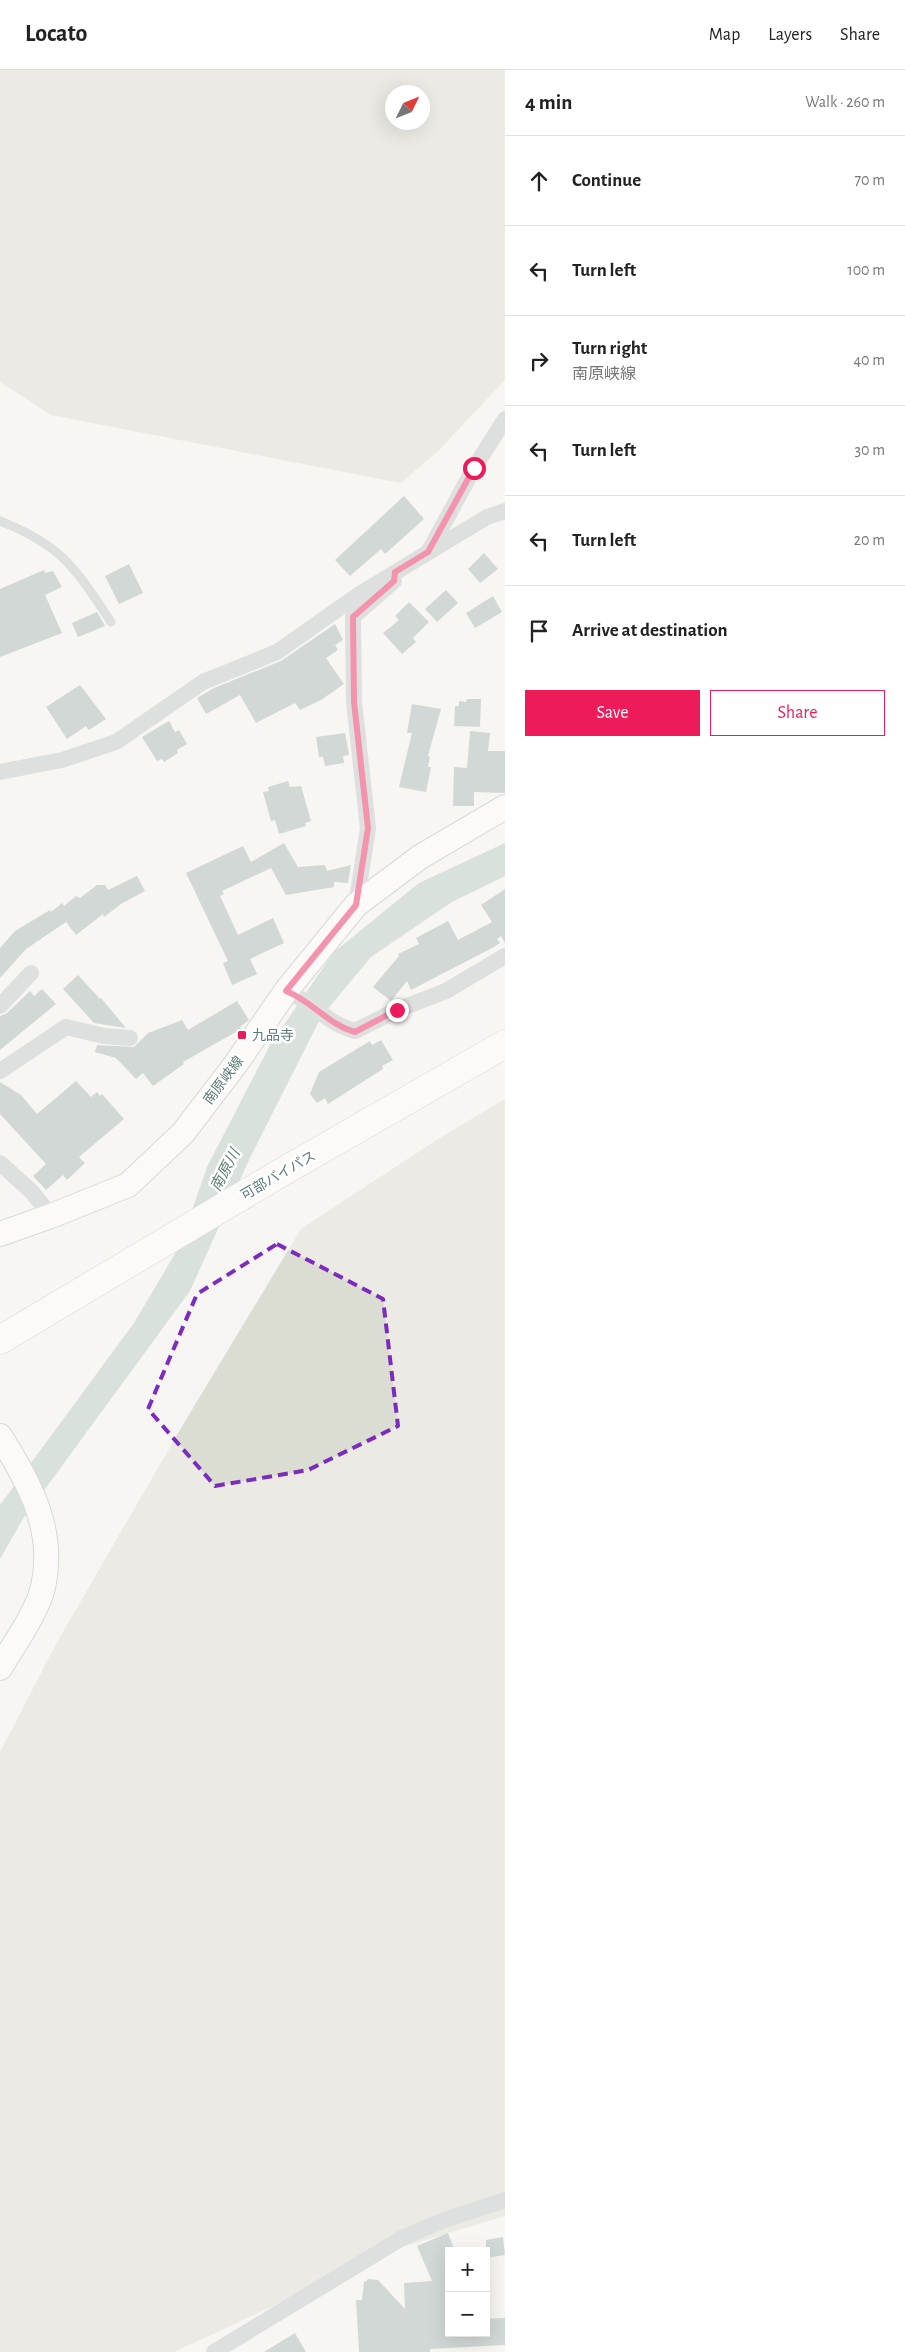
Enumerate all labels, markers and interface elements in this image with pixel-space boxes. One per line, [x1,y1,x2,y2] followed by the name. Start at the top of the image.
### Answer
[25,22,87,46] text: Locato
[709,26,740,44] text: Map
[768,26,812,44] text: Layers
[840,26,880,44] text: Share
[385,85,430,130] north arrow
[525,92,572,113] text: 4 min
[805,94,885,110] text: Walk · 260 m
[525,167,553,195] icon: ahead
[572,171,641,190] text: Continue
[854,172,885,188] text: 70 m
[525,257,553,285] icon: left
[572,261,636,280] text: Turn left
[847,262,885,278] text: 100 m
[572,339,647,358] text: Turn right
[525,347,553,375] icon: right
[853,352,885,368] text: 40 m
[572,366,636,382] text: 南原峡線
[525,437,553,465] icon: left
[572,441,636,460] text: Turn left
[855,442,885,458] text: 30 m
[463,457,486,480] route start
[525,527,553,555] icon: left
[572,531,636,550] text: Turn left
[854,532,885,548] text: 20 m
[525,617,553,645] icon: arrive
[572,621,728,640] text: Arrive at destination
[525,690,700,736] button: Save
[710,690,885,736] button: Share
[386,999,409,1022] route end
[252,1028,294,1043] place label: 九品寺
[236,1029,248,1041] marker: 九品寺
[201,1053,246,1107] street label: 南原峡線
[207,1145,244,1194] water label: 南原川
[238,1148,318,1203] street label: 可部バイパス
[445,2247,490,2337] map controls
[445,2247,490,2292] button: +
[445,2292,490,2337] button: −

